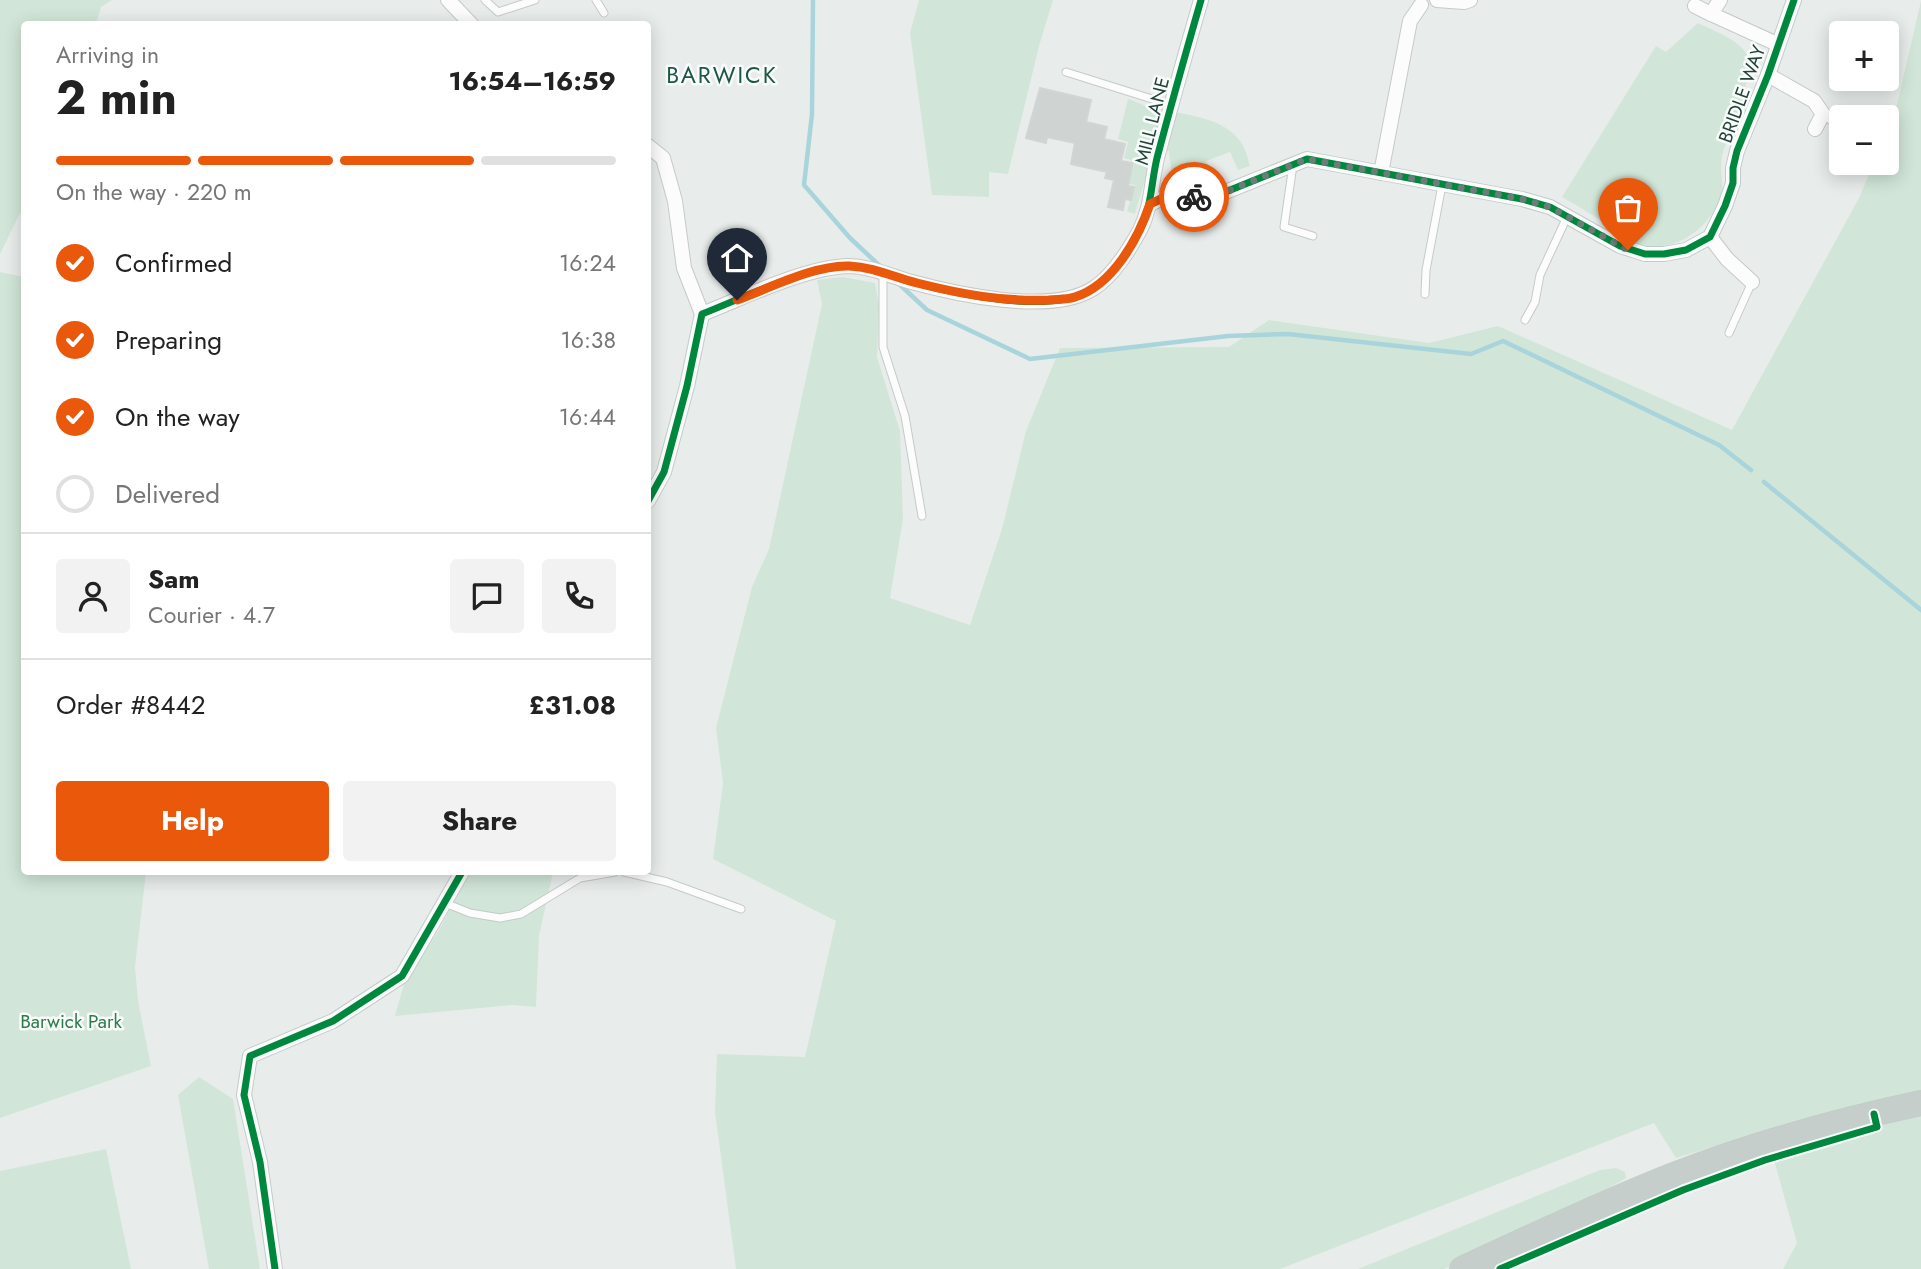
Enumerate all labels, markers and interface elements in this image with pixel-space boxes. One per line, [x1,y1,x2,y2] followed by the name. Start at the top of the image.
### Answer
[1829,21,1899,175] map controls
[1829,21,1899,91] button: +
[56,38,159,72] text: Arriving in
[1712,41,1772,147] street label: BRIDLE WAY
[666,58,778,92] district label: BARWICK
[449,62,616,100] text: 16:54–16:59
[56,65,177,131] text: 2 min
[1128,74,1176,168] street label: MILL LANE
[1829,105,1899,175] button: −
[1159,162,1229,232] courier
[56,175,252,209] text: On the way · 220 m
[1175,178,1213,216] icon: bike
[1598,178,1658,250] pin
[1609,189,1647,227] icon: bag
[707,228,767,300] pin
[718,239,756,277] icon: home
[56,244,94,282] icon: check
[115,244,232,282] text: Confirmed
[559,246,616,280] text: 16:24
[56,321,94,359] icon: check
[115,321,222,359] text: Preparing
[560,323,616,357] text: 16:38
[56,398,94,436] icon: check
[115,398,240,436] text: On the way
[559,400,616,434] text: 16:44
[115,475,220,513] text: Delivered
[56,559,130,633] button: person
[450,559,524,633] button: chat
[542,559,616,633] button: phone
[148,560,200,598] text: Sam
[148,598,275,632] text: Courier · 4.7
[56,686,205,724] text: Order #8442
[529,686,616,724] text: £31.08
[56,781,329,861] button: Help
[343,781,616,861] button: Share
[20,1008,122,1035] park label: Barwick Park

